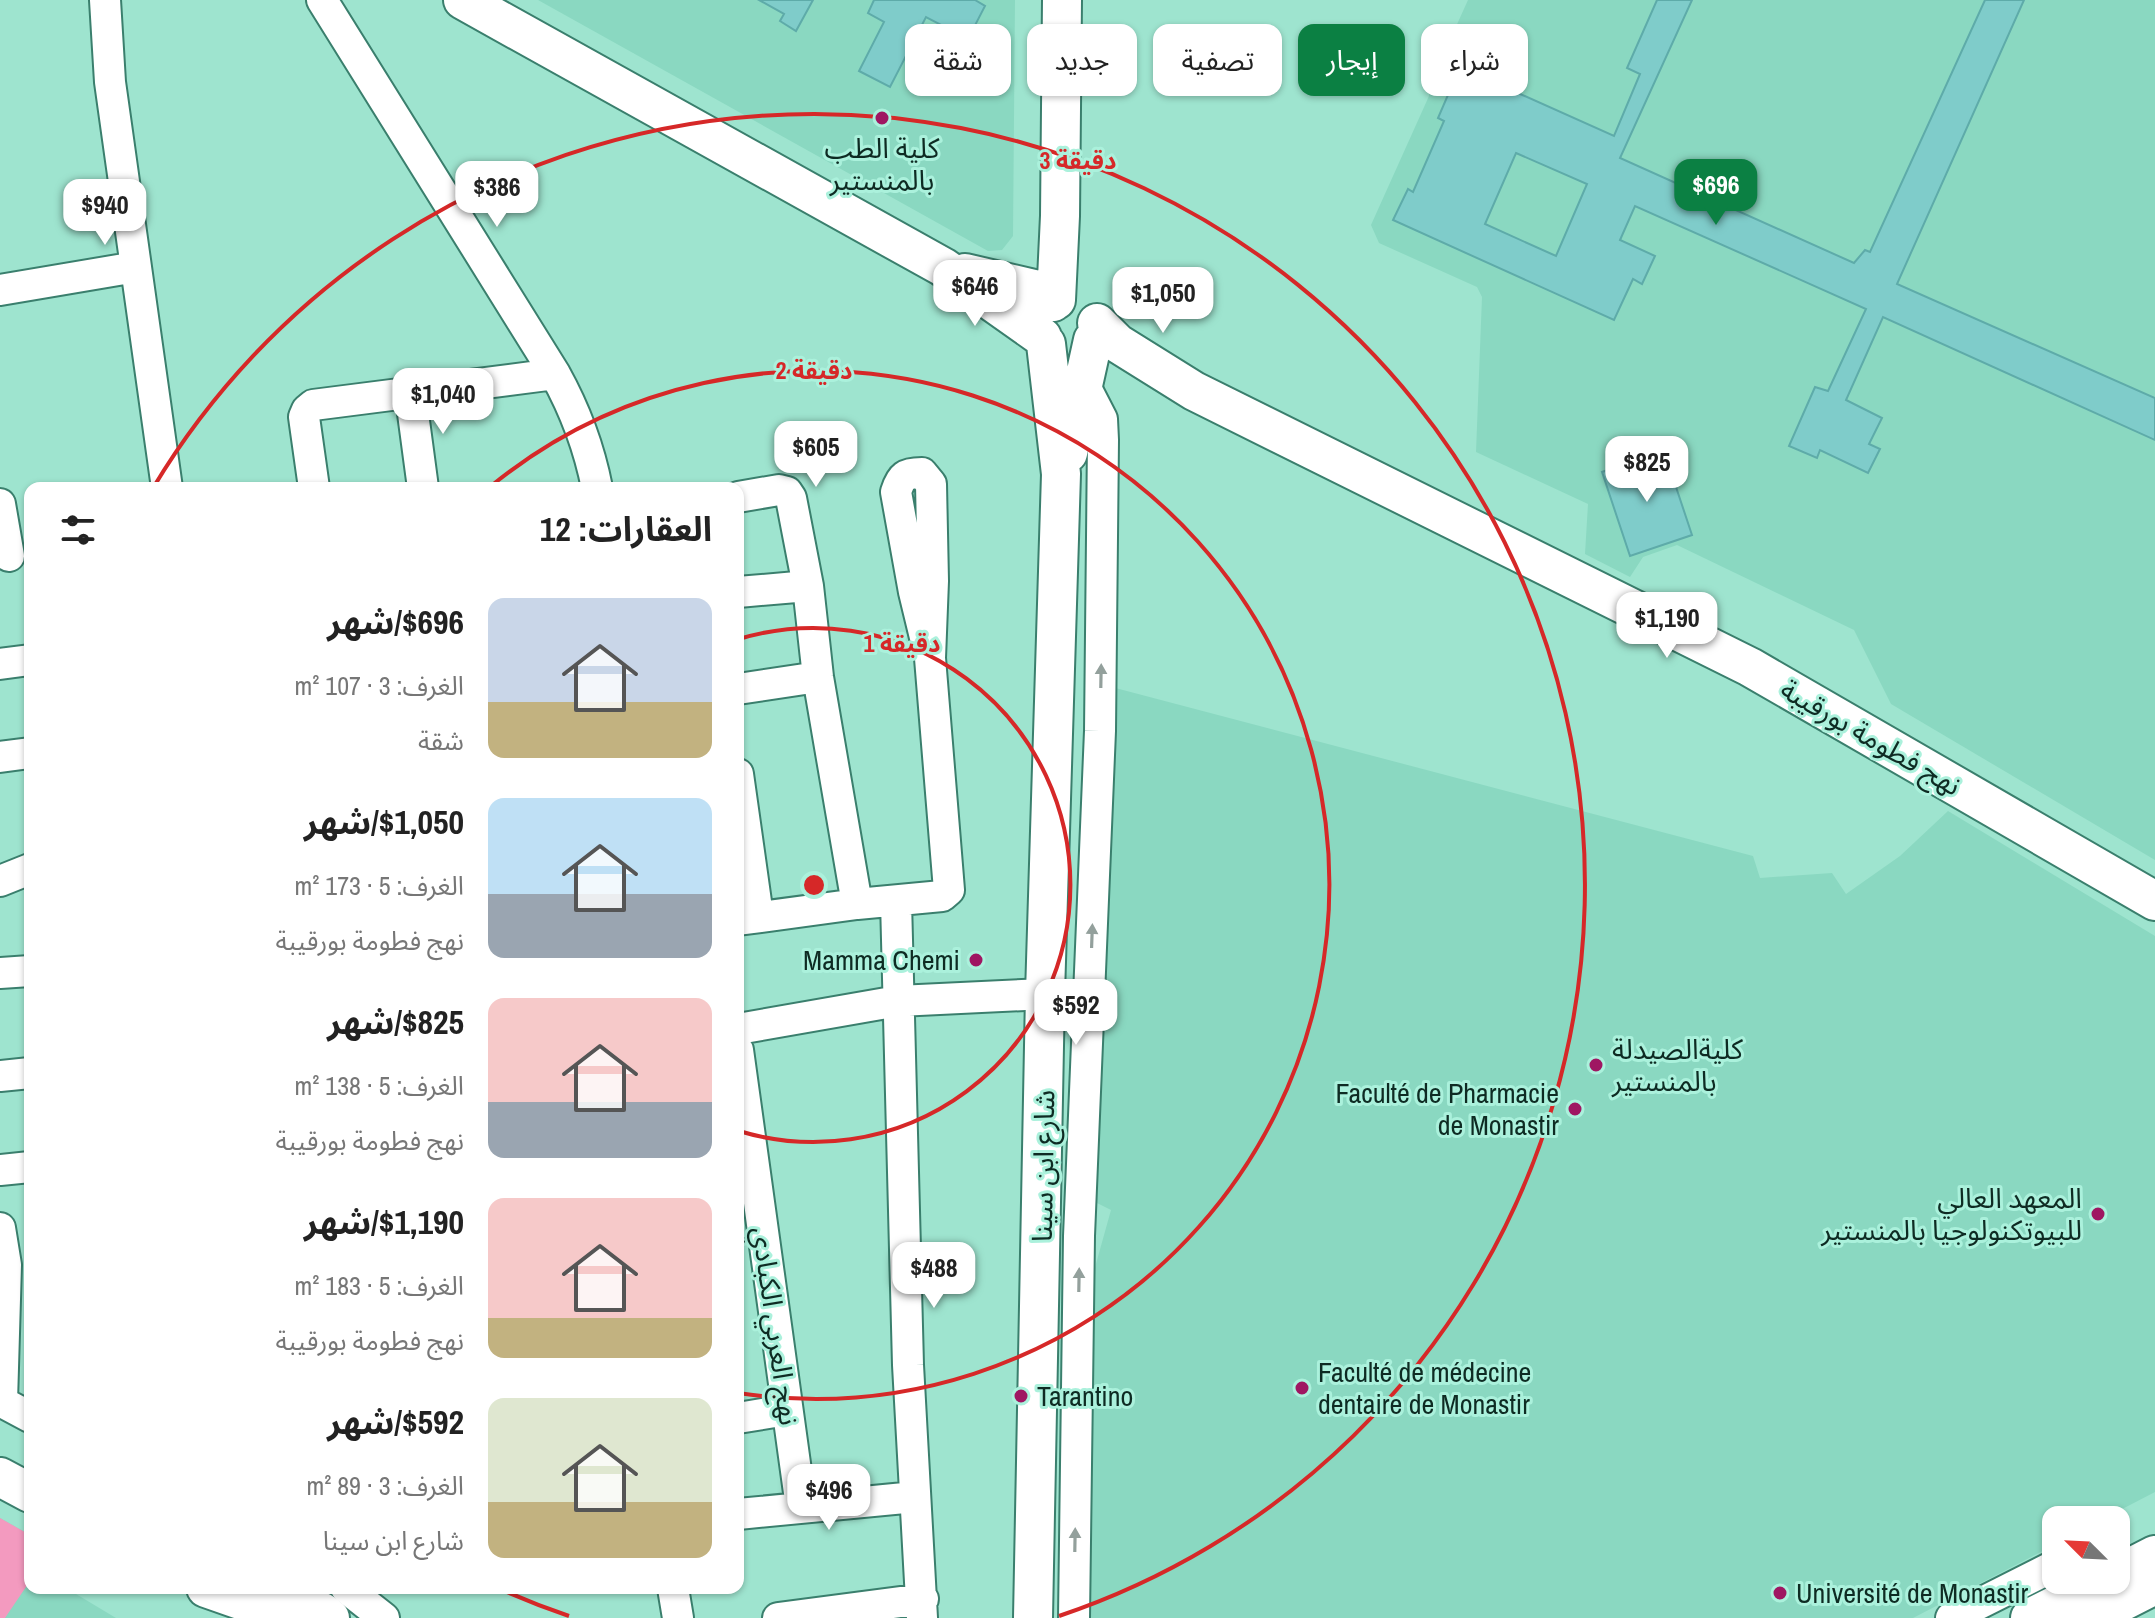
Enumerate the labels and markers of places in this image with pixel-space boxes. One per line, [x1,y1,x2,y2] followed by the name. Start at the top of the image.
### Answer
[873,109,891,127] marker: كلية الطب بالمنستير
[825,129,940,199] place label: كلية الطب بالمنستير
[1669,159,1763,227] pin: $696
[450,161,544,229] pin: $386
[58,179,152,247] pin: $940
[928,260,1022,328] pin: $646
[1098,267,1228,335] pin: $1,050
[378,368,508,436] pin: $1,040
[769,421,863,489] pin: $605
[1600,436,1694,504] pin: $825
[1602,592,1732,660] pin: $1,190
[800,871,828,899] centre of rings
[803,941,960,979] place label: Mamma Chemi
[967,951,985,969] marker: Mamma Chemi
[1029,979,1123,1047] pin: $592
[1611,1030,1743,1100] place label: كليةالصيدلة بالمنستير
[1587,1056,1605,1074] marker: كليةالصيدلة بالمنستير
[1336,1074,1559,1144] place label: Faculté de Pharmacie de Monastir
[1566,1100,1584,1118] marker: Faculté de Pharmacie de Monastir
[1820,1179,2082,1249] place label: المعهد العالي للبيوتكنولوجيا بالمنستير
[2089,1205,2107,1223] marker: المعهد العالي للبيوتكنولوجيا بالمنستير
[887,1242,981,1310] pin: $488
[1318,1353,1531,1423] place label: Faculté de médecine dentaire de Monastir
[1037,1377,1133,1415] place label: Tarantino
[1293,1379,1311,1397] marker: Faculté de médecine dentaire de Monastir
[1012,1387,1030,1405] marker: Tarantino
[782,1464,876,1532] pin: $496
[1796,1574,2029,1612] place label: Université de Monastir
[1771,1584,1789,1602] marker: Université de Monastir

